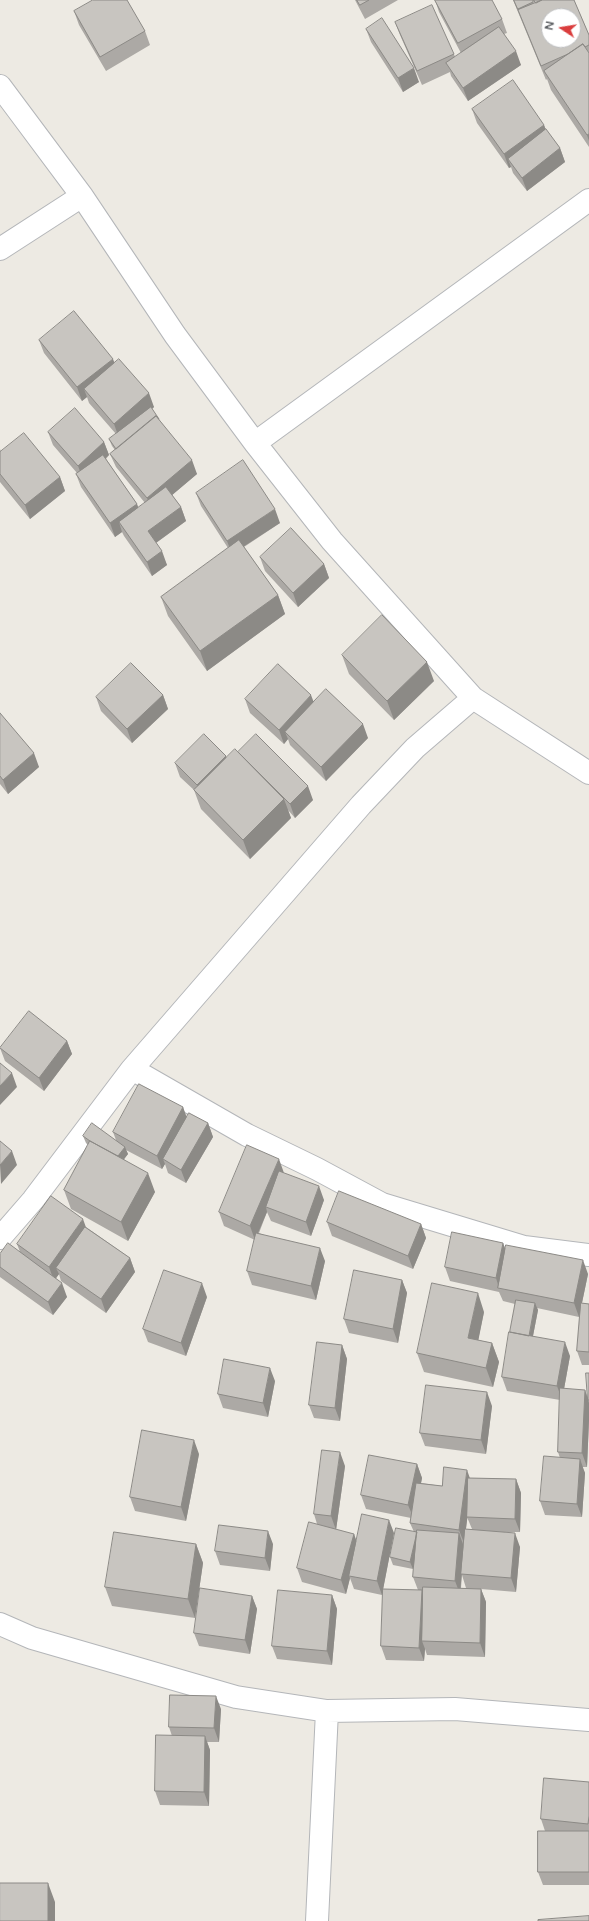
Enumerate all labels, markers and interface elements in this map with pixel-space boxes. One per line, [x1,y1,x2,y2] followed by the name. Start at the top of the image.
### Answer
[541,8,581,48] north arrow
[542,20,557,31] text: N

